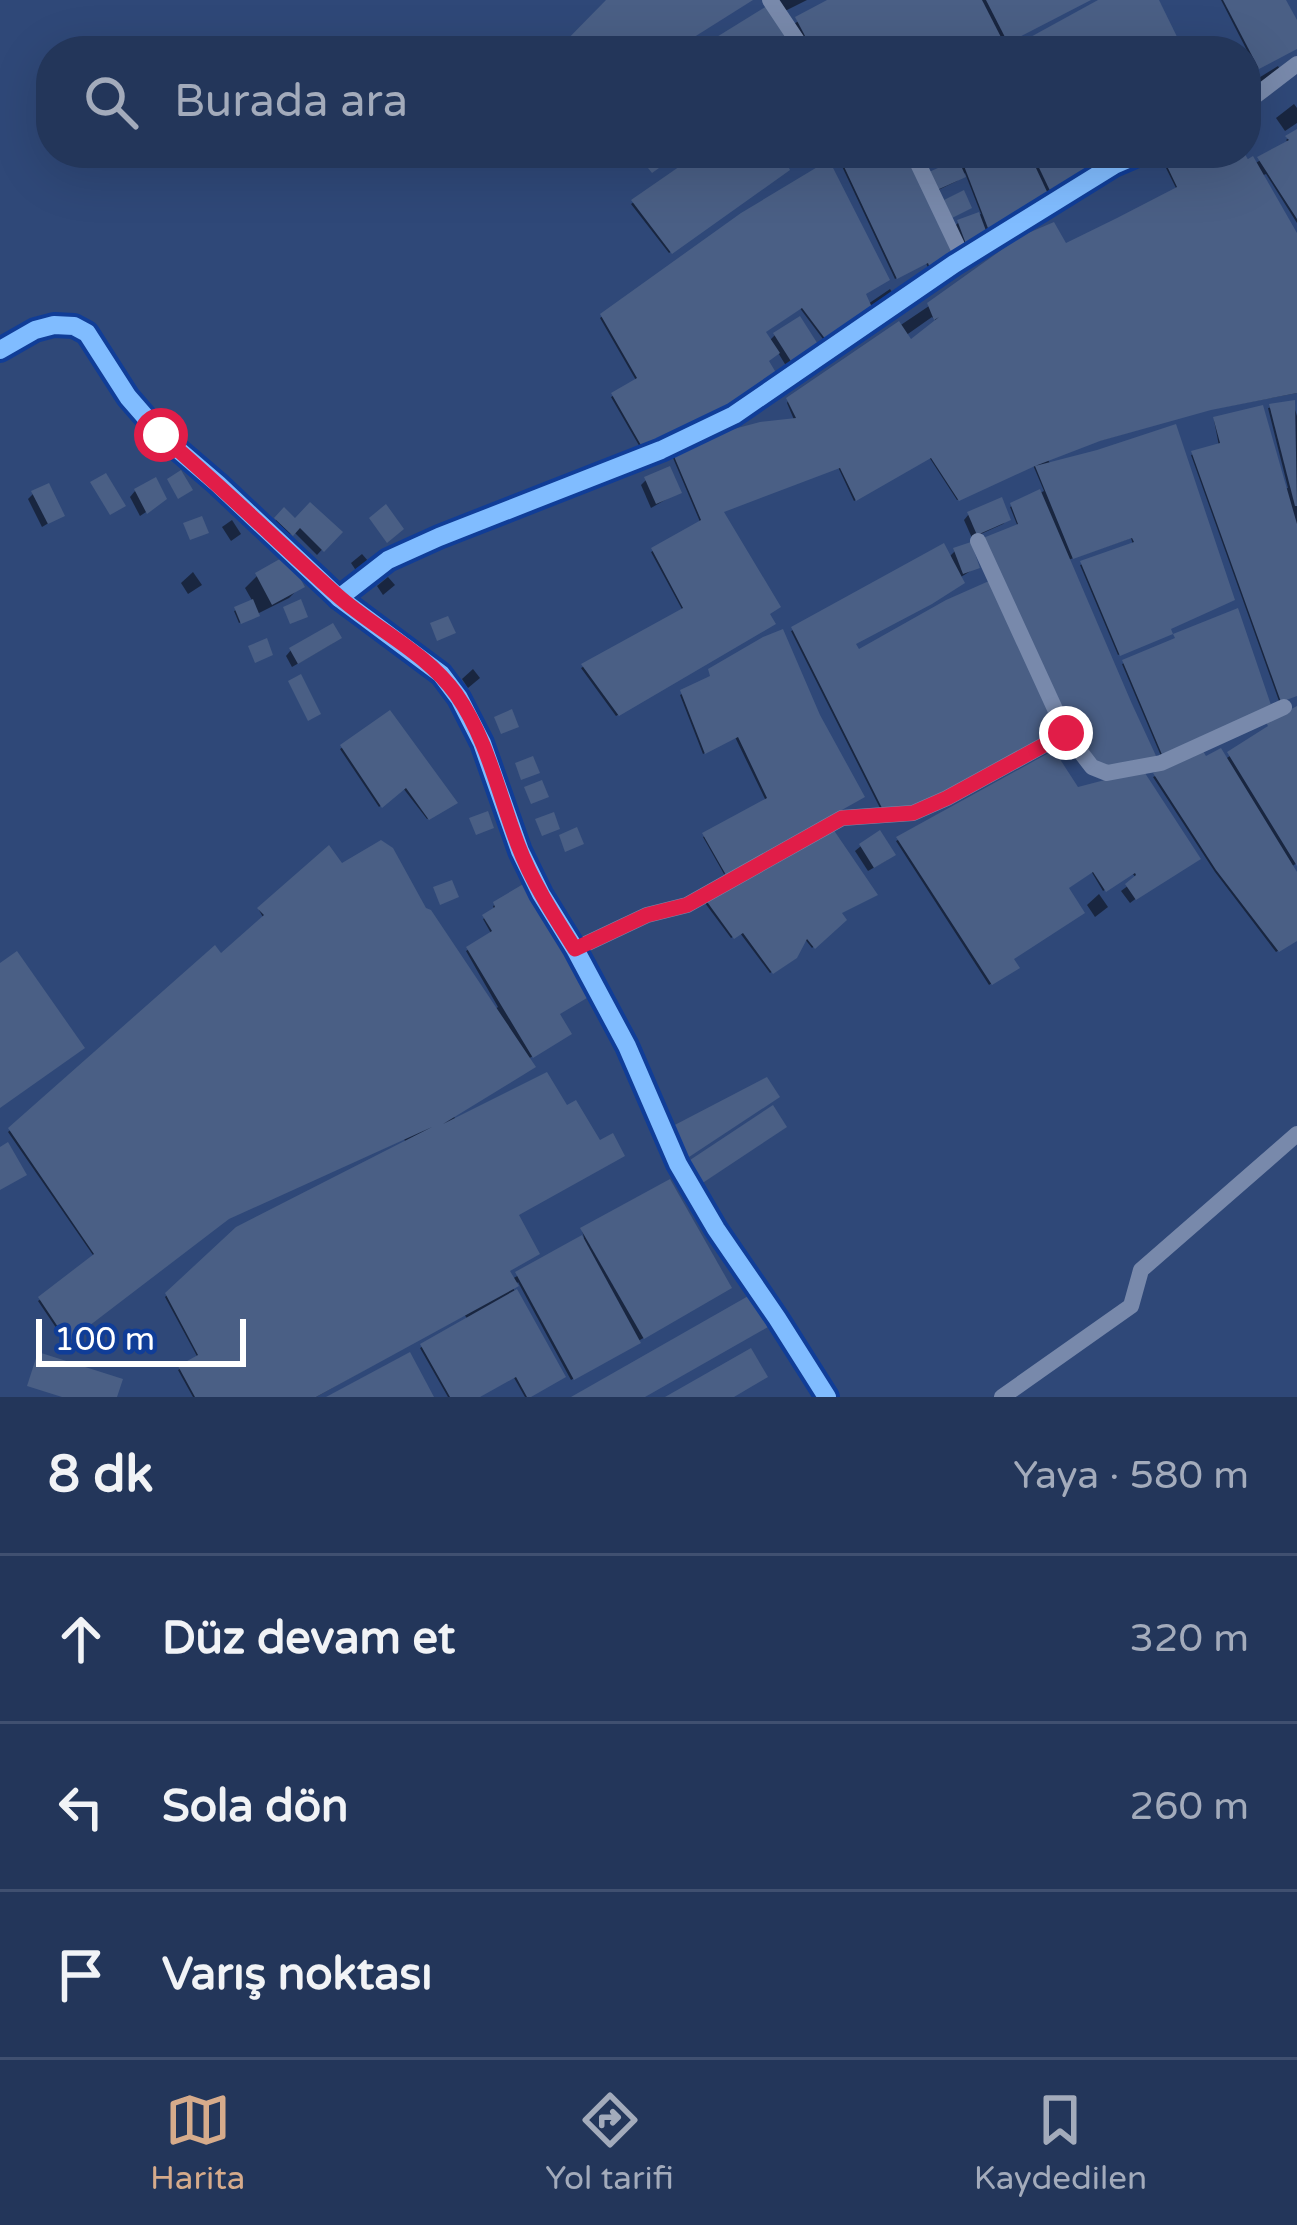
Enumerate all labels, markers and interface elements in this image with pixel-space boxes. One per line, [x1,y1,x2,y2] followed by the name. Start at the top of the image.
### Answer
[36,36,1261,168] search box
[78,69,144,135] icon: search
[174,75,408,129] text: Burada ara
[134,408,188,462] route start
[1039,706,1093,760] route end
[36,1313,246,1366] scale bar
[54,1320,155,1359] text: 100 m
[48,1444,153,1506] text: 8 dk
[1013,1452,1249,1499] text: Yaya · 580 m
[48,1606,114,1672] icon: ahead
[162,1612,455,1666] text: Düz devam et
[1130,1615,1249,1662] text: 320 m
[48,1774,114,1840] icon: left
[162,1780,348,1834] text: Sola dön
[1130,1783,1249,1830] text: 260 m
[48,1942,114,2008] icon: arrive
[162,1948,432,2002] text: Varış noktası
[150,2087,245,2198] tab: Harita
[545,2087,674,2198] tab: Yol tarifi
[974,2087,1147,2198] tab: Kaydedilen

